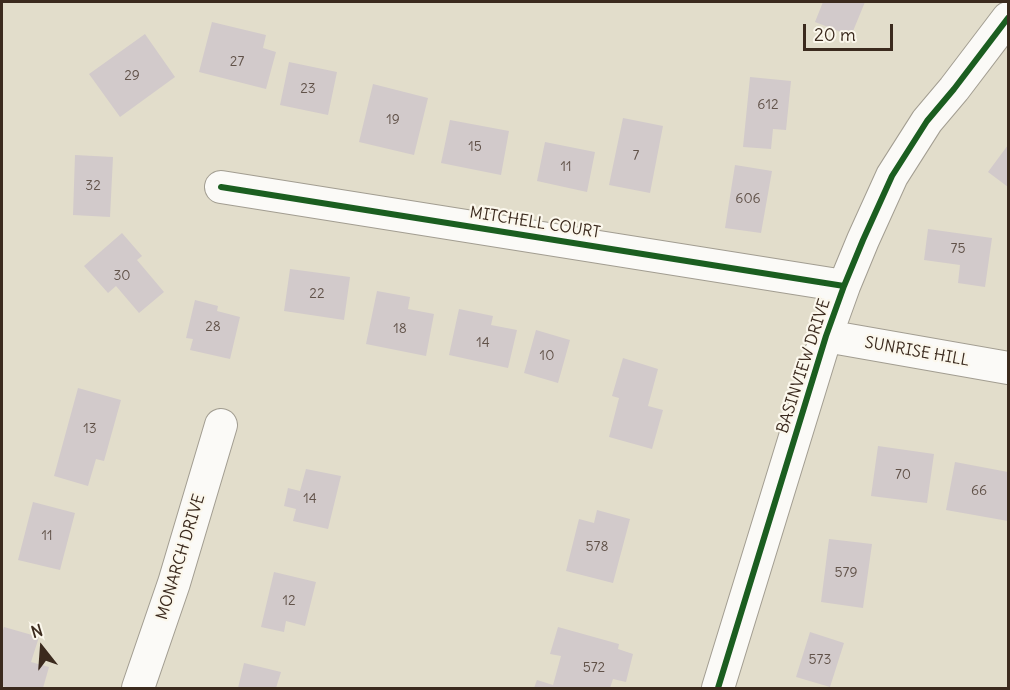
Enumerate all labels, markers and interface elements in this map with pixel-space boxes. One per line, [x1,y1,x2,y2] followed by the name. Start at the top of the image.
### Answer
[806,12,896,50] scale bar
[814,23,856,46] text: 20 m
[230,54,244,70] house number: 27
[124,68,140,84] house number: 29
[300,81,316,97] house number: 23
[757,97,779,113] house number: 612
[386,112,400,128] house number: 19
[468,139,482,155] house number: 15
[633,148,639,164] house number: 7
[560,159,572,175] house number: 11
[85,178,101,194] house number: 32
[735,191,761,207] house number: 606
[468,203,602,243] street label: MITCHELL COURT
[951,241,965,257] house number: 75
[113,268,131,284] house number: 30
[309,286,325,302] house number: 22
[773,296,835,436] street label: BASINVIEW DRIVE
[205,319,221,335] house number: 28
[393,321,407,337] house number: 18
[863,333,971,371] street label: SUNRISE HILL
[476,335,490,351] house number: 14
[540,348,554,364] house number: 10
[83,421,97,437] house number: 13
[895,467,911,483] house number: 70
[971,483,987,499] house number: 66
[303,491,317,507] house number: 14
[153,492,209,622] street label: MONARCH DRIVE
[41,528,53,544] house number: 11
[586,539,608,555] house number: 578
[835,565,857,581] house number: 579
[282,593,296,609] house number: 12
[12,618,72,678] north arrow
[29,620,45,642] text: N
[809,652,831,668] house number: 573
[583,660,605,676] house number: 572

